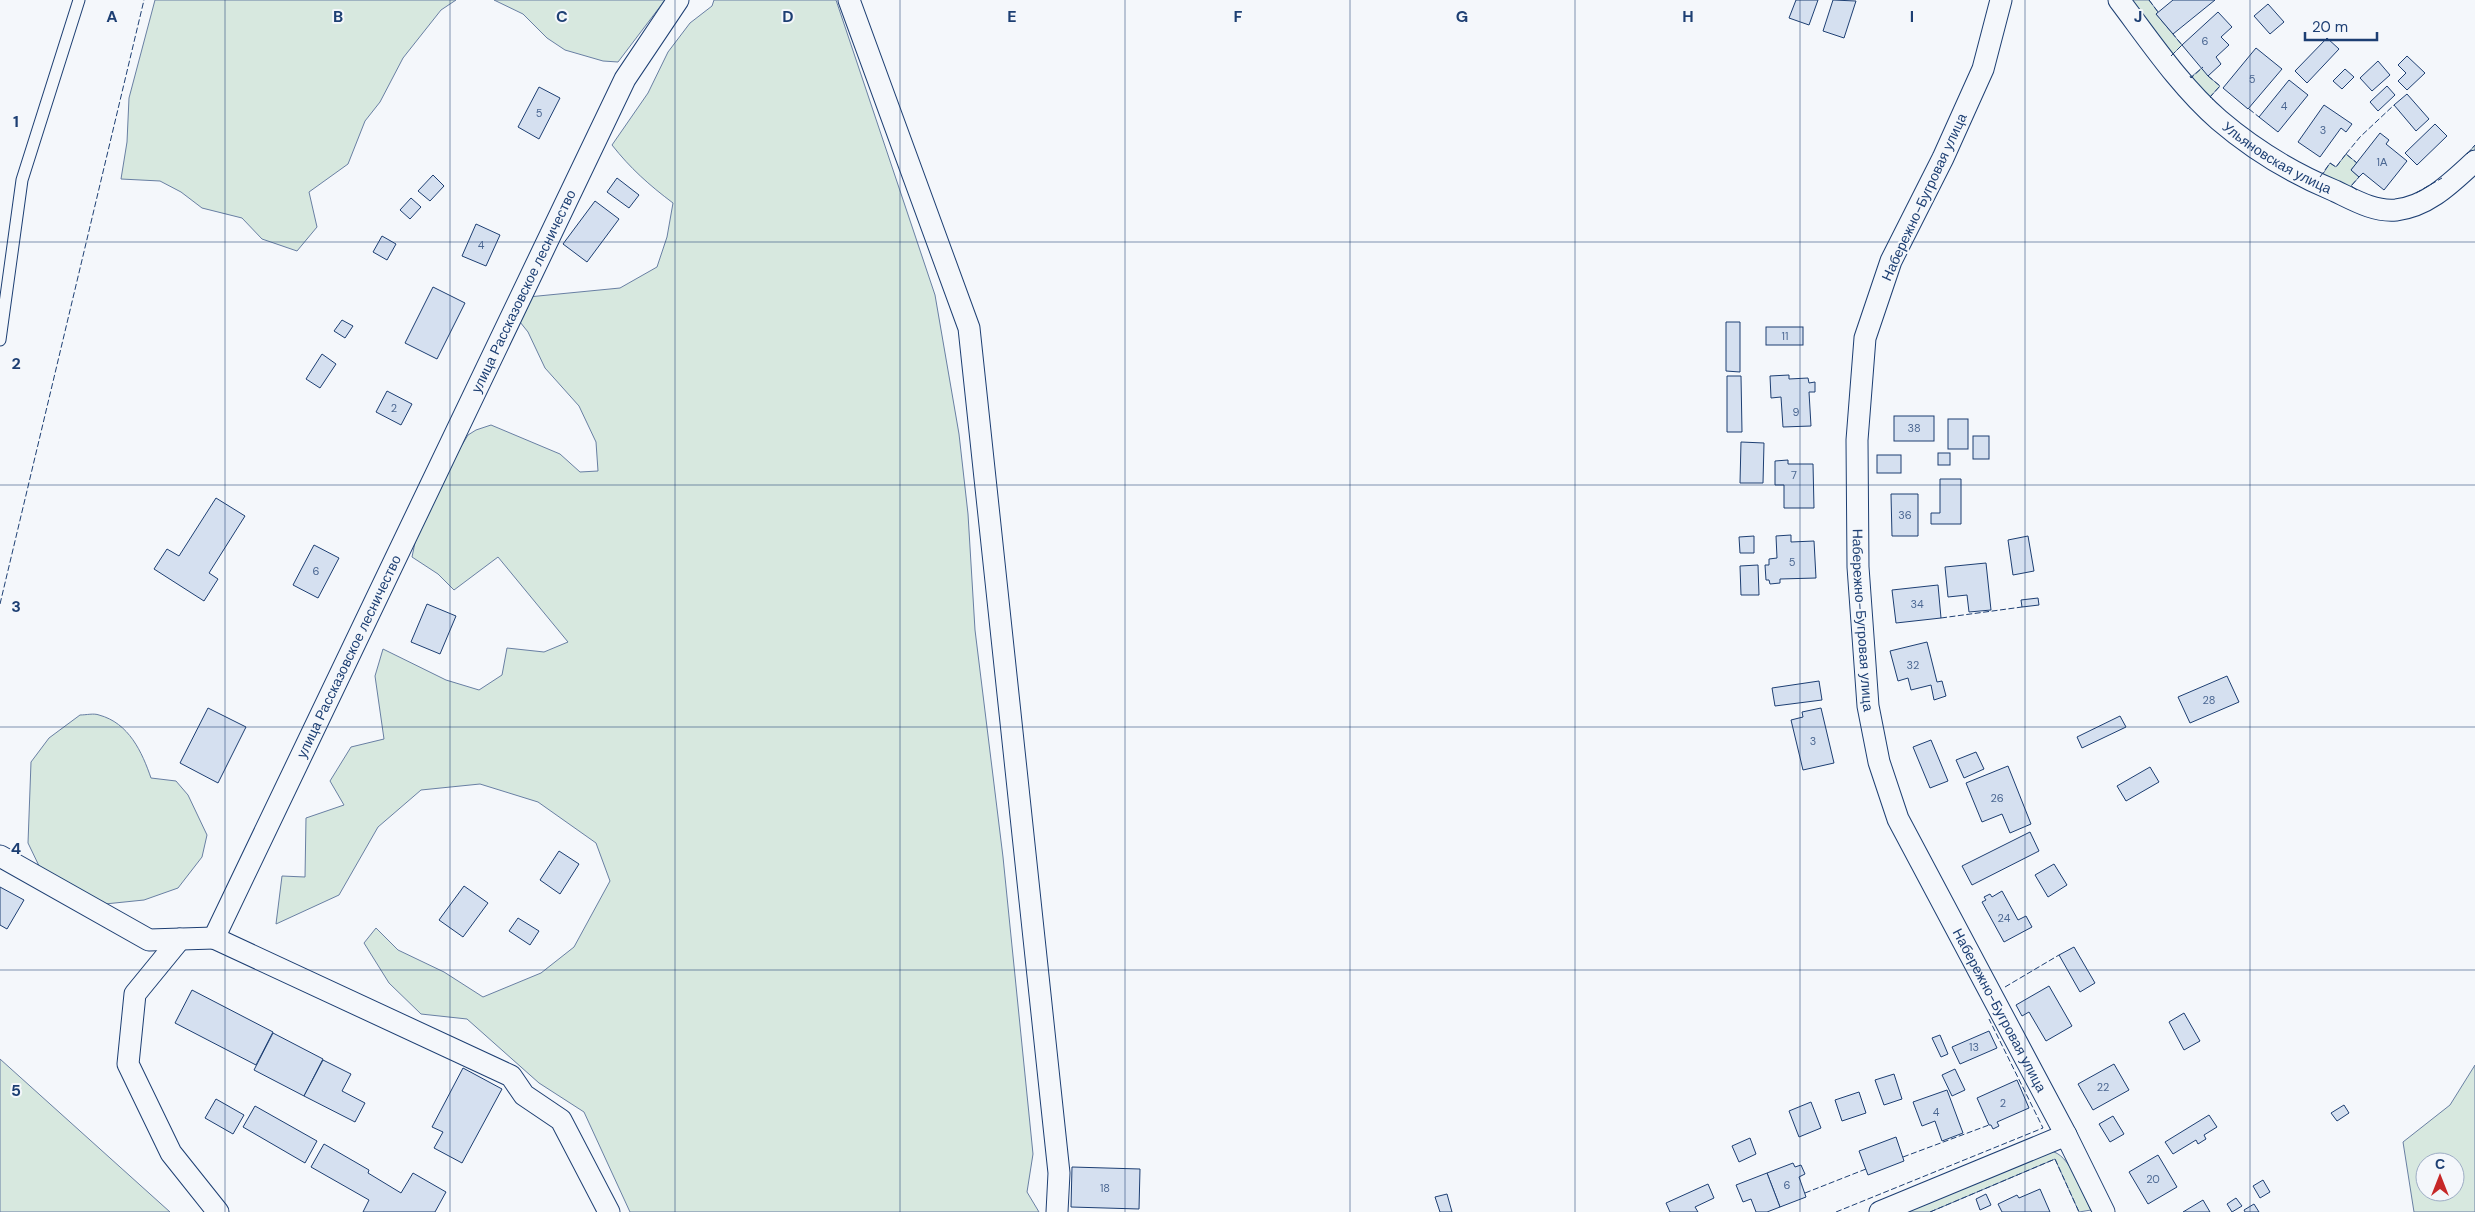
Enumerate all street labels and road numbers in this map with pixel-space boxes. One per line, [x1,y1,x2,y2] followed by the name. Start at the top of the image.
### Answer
[1877,110,1971,284] street label: Набережно-Бугровая улица
[2219,118,2335,198] street label: Ульяновская улица
[467,186,580,396] street label: улица Рассказовское лесничество
[1849,529,1878,713] street label: Набережно-Бугровая улица
[292,552,405,761] street label: улица Рассказовское лесничество
[1949,925,2051,1095] street label: Набережно-Бугровая улица

